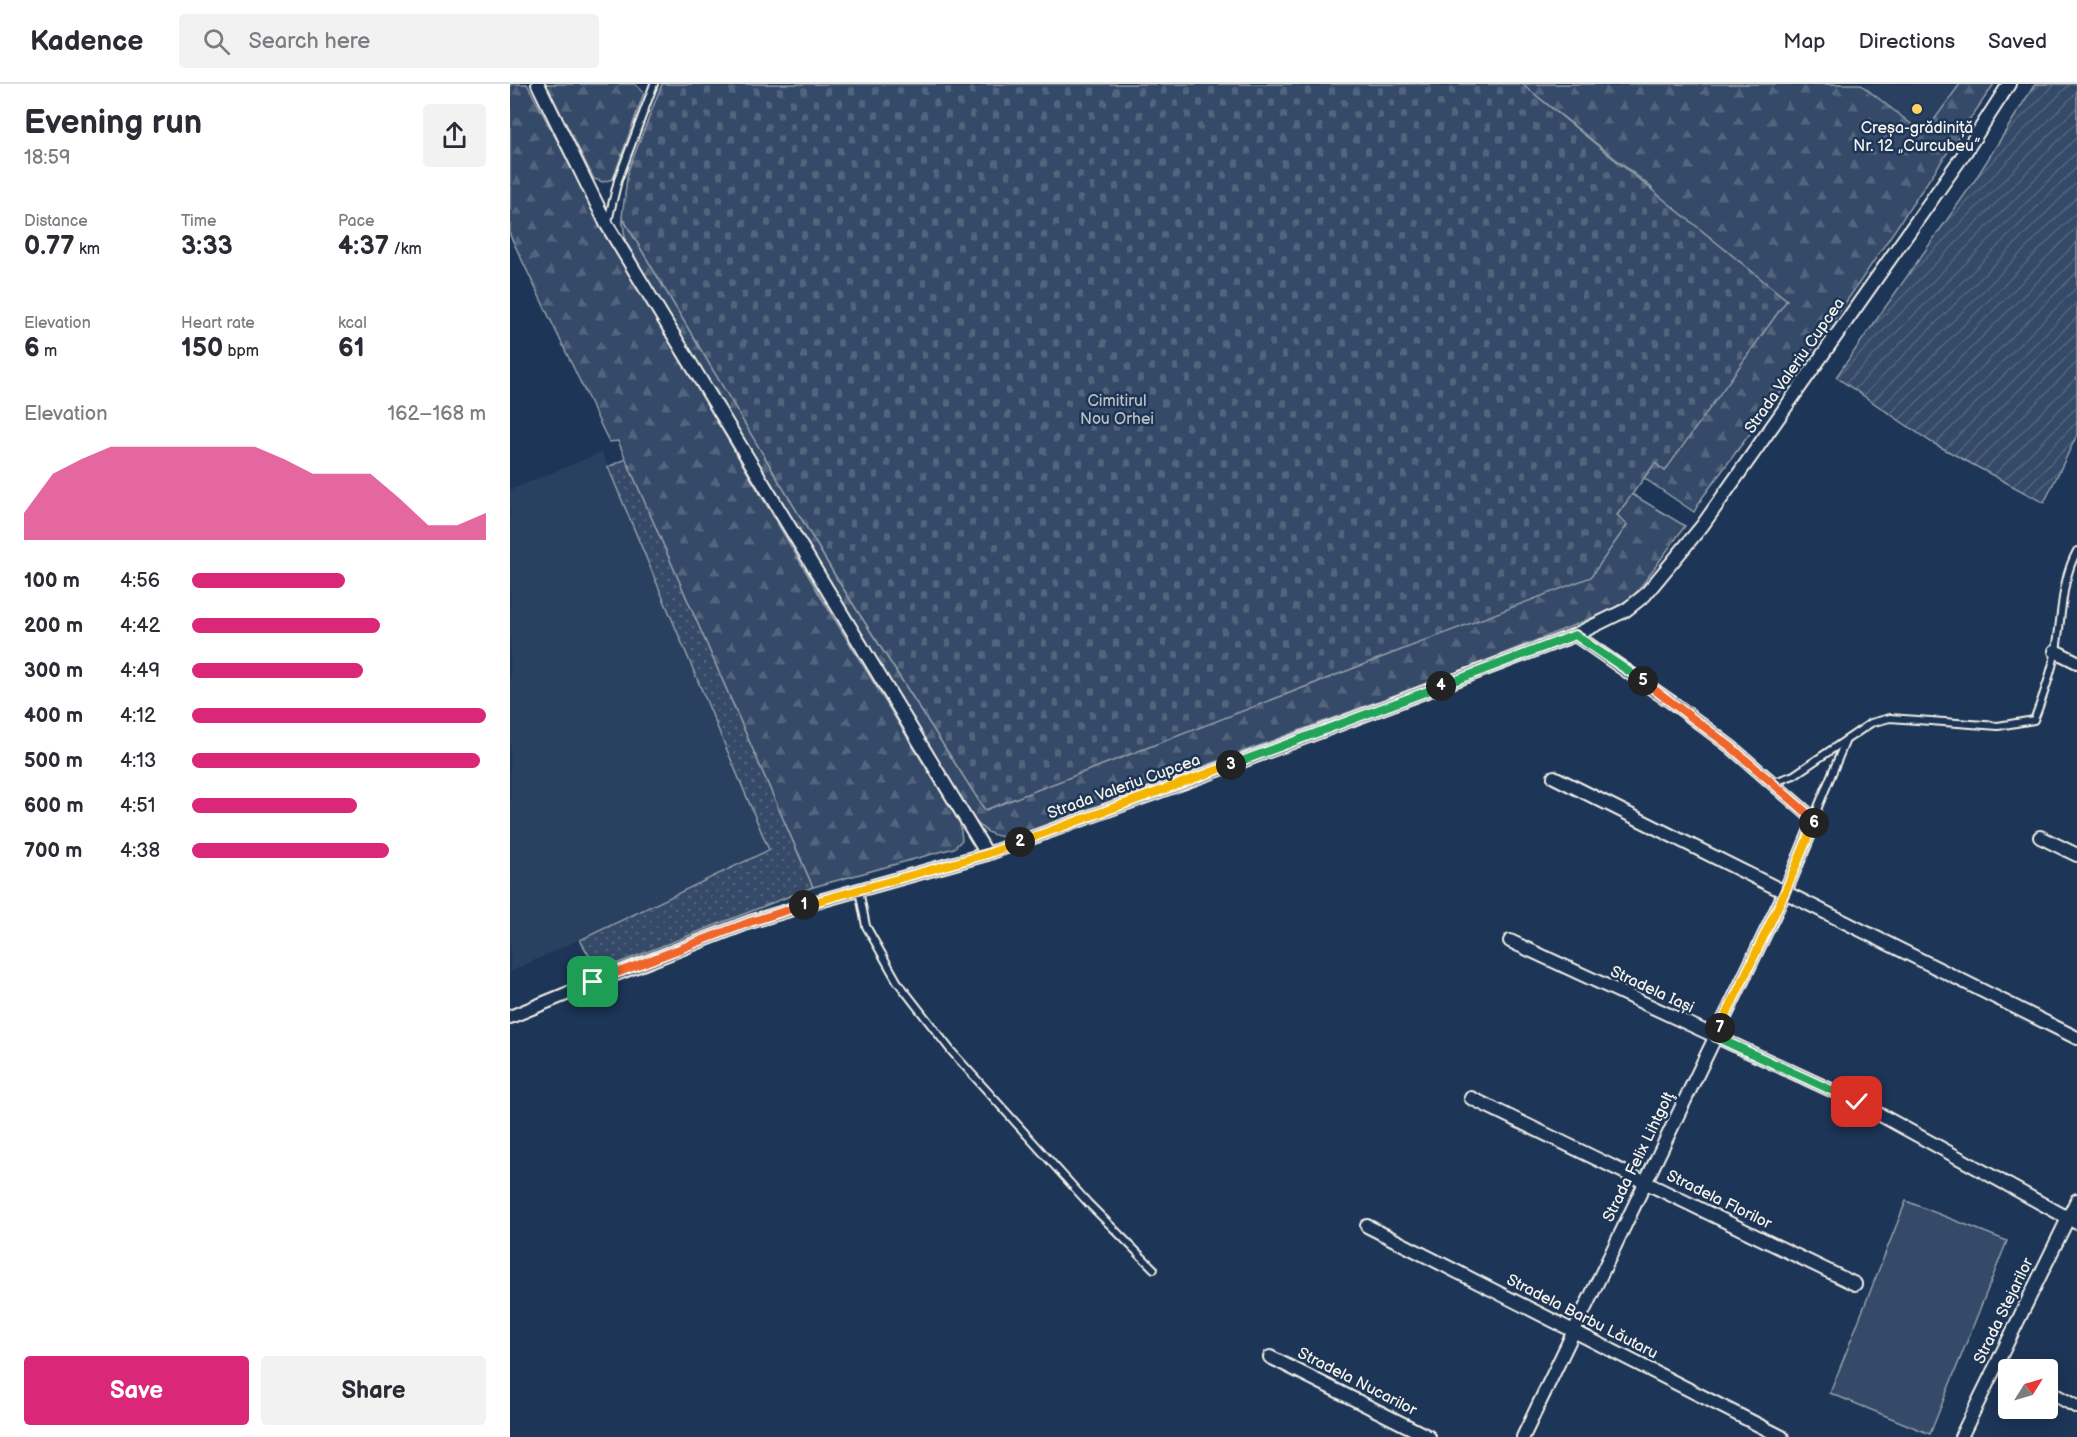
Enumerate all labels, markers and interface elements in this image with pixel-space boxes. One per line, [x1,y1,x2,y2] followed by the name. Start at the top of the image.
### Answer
[179,14,599,68] search box
[30,25,143,58] text: Kadence
[200,25,233,58] icon: search
[248,28,370,55] text: Search here
[1783,29,1826,54] text: Map
[1859,29,1955,54] text: Directions
[1988,29,2047,54] text: Saved
[1910,102,1924,116] marker: Creșa-grădiniță Nr. 12 „Curcubeu”
[24,103,202,143] text: Evening run
[423,104,486,167] button: share
[1853,119,1981,156] place label: Creșa-grădiniță Nr. 12 „Curcubeu”
[24,146,70,170] text: 18:59
[24,212,88,231] text: Distance
[181,212,216,231] text: Time
[338,212,374,231] text: Pace
[24,231,75,262] text: 0.77
[181,231,233,262] text: 3:33
[338,231,389,262] text: 4:37
[75,240,100,259] text: km
[389,240,422,259] text: /km
[1741,295,1849,437] street label: Strada Valeriu Cupcea
[24,314,91,333] text: Elevation
[181,314,255,333] text: Heart rate
[338,314,367,333] text: kcal
[24,333,40,364] text: 6
[181,333,223,364] text: 150
[338,333,365,364] text: 61
[40,342,57,361] text: m
[223,342,259,361] text: bpm
[1080,392,1154,429] park label: Cimitirul Nou Orhei
[24,402,107,426] text: Elevation
[388,402,486,426] text: 162–168 m
[24,569,80,593] text: 100 m
[120,569,160,593] text: 4:56
[24,614,83,638] text: 200 m
[120,614,160,638] text: 4:42
[24,659,83,683] text: 300 m
[120,659,160,683] text: 4:49
[1628,666,1658,696] pin: 5
[1426,671,1456,701] pin: 4
[1638,671,1648,690] text: 5
[1436,676,1446,695] text: 4
[24,704,83,728] text: 400 m
[120,704,156,728] text: 4:12
[24,749,83,773] text: 500 m
[120,749,156,773] text: 4:13
[1216,750,1246,780] pin: 3
[1045,751,1203,823] street label: Strada Valeriu Cupcea
[1226,755,1236,774] text: 3
[24,794,84,818] text: 600 m
[120,794,155,818] text: 4:51
[1799,808,1829,838] pin: 6
[1809,813,1819,832] text: 6
[1005,827,1035,857] pin: 2
[1015,832,1025,851] text: 2
[24,839,82,863] text: 700 m
[120,839,160,863] text: 4:38
[789,890,819,920] pin: 1
[801,895,807,914] text: 1
[567,956,618,1007] pin
[1607,962,1697,1018] street label: Stradela Iași
[576,965,609,998] icon: arrive
[1705,1013,1735,1043] pin: 7
[1716,1018,1724,1037] text: 7
[1831,1076,1882,1127] pin
[1840,1085,1873,1118] icon: check
[1599,1089,1679,1225] street label: Strada Felix Lihtgolţ
[1663,1166,1775,1234] street label: Stradela Florilor
[1970,1255,2038,1367] street label: Strada Stejarilor
[1503,1271,1661,1363] street label: Stradela Barbu Lăutaru
[1294,1344,1420,1420] street label: Stradela Nucarilor
[24,1356,249,1425] button: Save
[261,1356,486,1425] button: Share
[1998,1359,2058,1419] north arrow
[1998,1359,2058,1419] map controls

